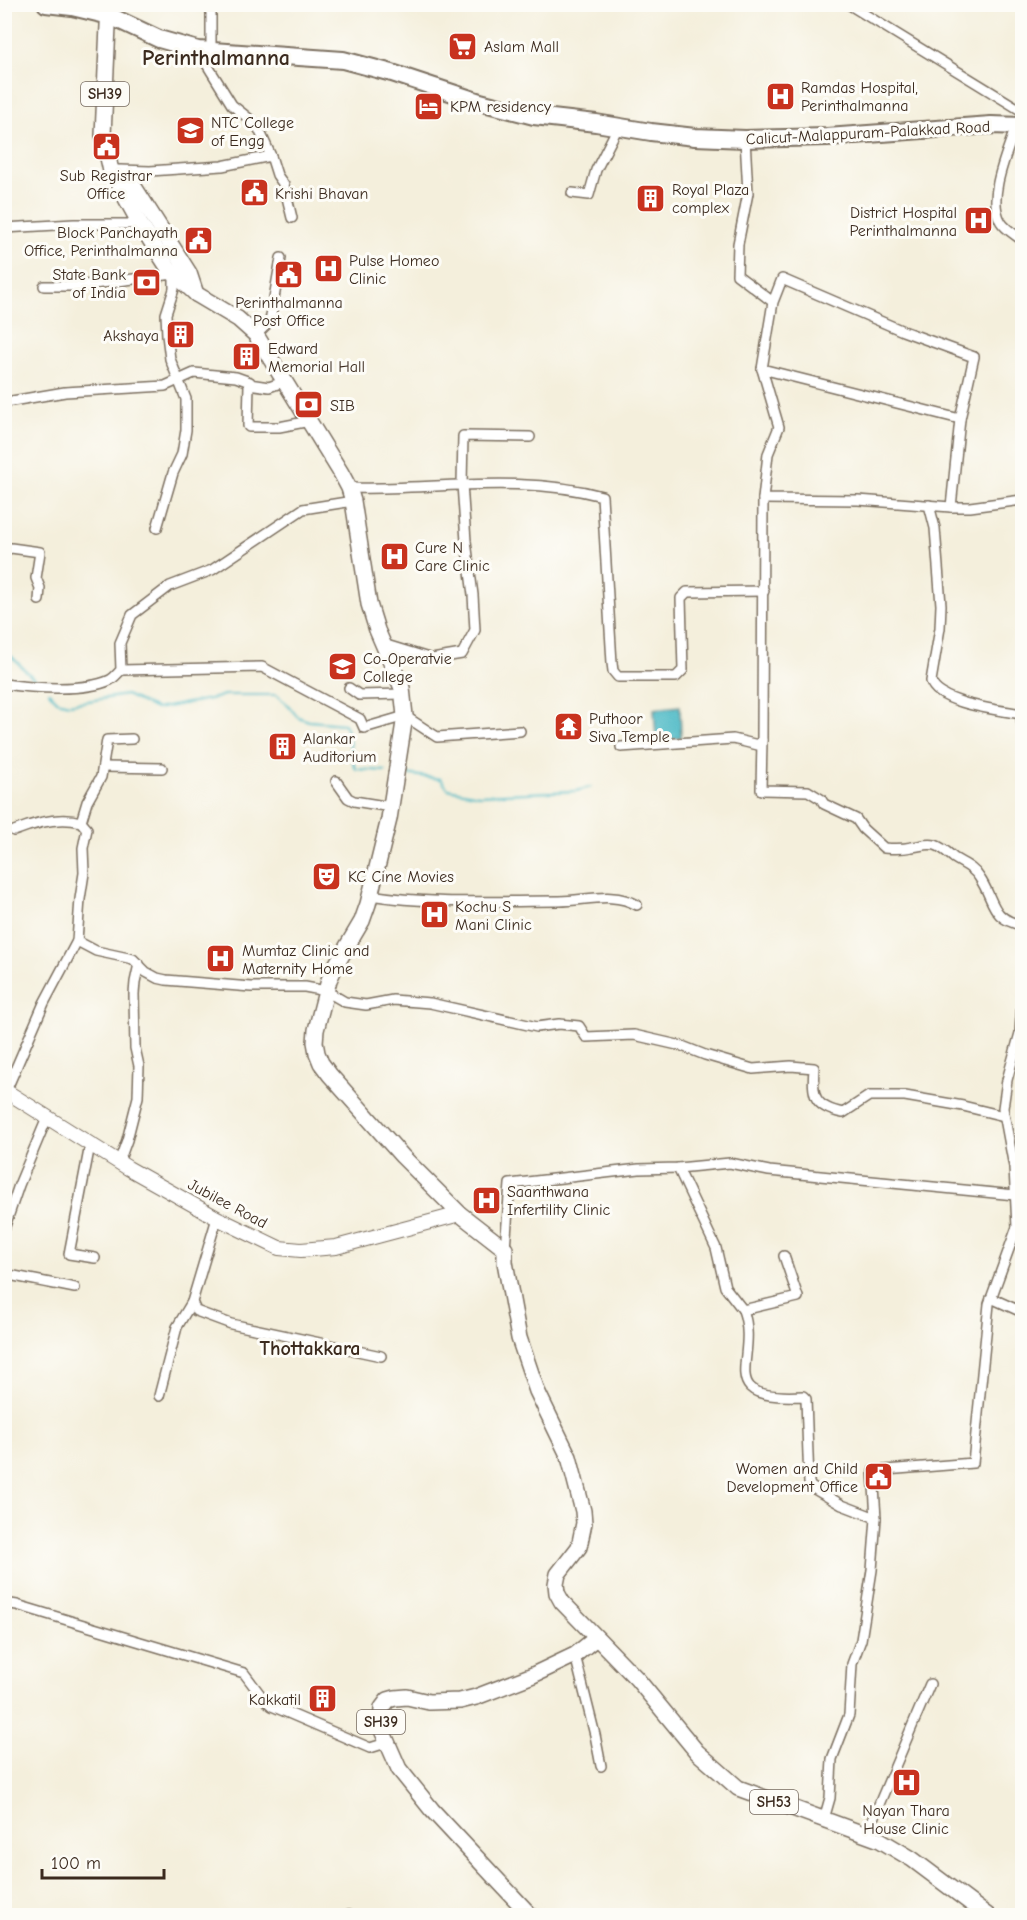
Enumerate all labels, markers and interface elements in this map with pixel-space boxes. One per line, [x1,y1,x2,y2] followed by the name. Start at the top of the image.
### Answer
[447,30,479,62] supermarket icon: Aslam Mall
[484,38,559,56] place label: Aslam Mall
[142,45,290,71] district label: Perinthalmanna
[801,79,918,115] place label: Ramdas Hospital, Perinthalmanna
[764,80,796,112] hospital icon: Ramdas Hospital, Perinthalmanna
[81,82,129,106] road number: SH39
[413,90,445,122] hotel icon: KPM residency
[450,98,552,116] place label: KPM residency
[211,114,294,150] place label: NTC College of Engg
[174,115,206,147] school or university icon: NTC College of Engg
[745,118,991,148] street label: Calicut-Malappuram-Palakkad Road
[90,131,122,163] public building icon: Sub Registrar Office
[60,167,153,203] place label: Sub Registrar Office
[238,177,270,209] public building icon: Krishi Bhavan
[672,181,749,217] place label: Royal Plaza complex
[635,182,667,214] building icon: Royal Plaza complex
[275,185,368,203] place label: Krishi Bhavan
[850,204,957,240] place label: District Hospital Perinthalmanna
[962,205,994,237] hospital icon: District Hospital Perinthalmanna
[24,224,178,260] place label: Block Panchayath Office, Perinthalmanna
[183,225,215,257] public building icon: Block Panchayath Office, Perinthalmanna
[349,252,439,288] place label: Pulse Homeo Clinic
[312,253,344,285] hospital icon: Pulse Homeo Clinic
[273,258,305,290] public building icon: Perinthalmanna Post Office
[53,266,126,302] place label: State Bank of India
[131,267,163,299] bank icon: State Bank of India
[235,294,343,330] place label: Perinthalmanna Post Office
[164,319,196,351] building icon: Akshaya
[103,327,159,345] place label: Akshaya
[268,340,365,376] place label: Edward Memorial Hall
[231,341,263,373] building icon: Edward Memorial Hall
[293,389,325,421] bank icon: SIB
[330,397,355,415] place label: SIB
[415,539,490,575] place label: Cure N Care Clinic
[378,540,410,572] hospital icon: Cure N Care Clinic
[363,650,452,686] place label: Co-Operatvie College
[326,651,358,683] school or university icon: Co-Operatvie College
[589,710,670,746] place label: Puthoor Siva Temple
[552,711,584,743] temple icon: Puthoor Siva Temple
[303,730,377,766] place label: Alankar Auditorium
[266,731,298,763] building icon: Alankar Auditorium
[311,860,343,892] theatre icon: KC Cine Movies
[348,868,454,886] place label: KC Cine Movies
[455,898,532,934] place label: Kochu S Mani Clinic
[418,899,450,931] hospital icon: Kochu S Mani Clinic
[242,942,370,978] place label: Mumtaz Clinic and Maternity Home
[205,943,237,975] hospital icon: Mumtaz Clinic and Maternity Home
[185,1175,270,1232] street label: Jubilee Road
[507,1183,611,1219] place label: Saanthwana Infertility Clinic
[470,1184,502,1216] hospital icon: Saanthwana Infertility Clinic
[259,1337,361,1360] district label: Thottakkara
[726,1460,858,1496] place label: Women and Child Development Office
[863,1461,895,1493] public building icon: Women and Child Development Office
[306,1683,338,1715] building icon: Kakkatil
[249,1691,301,1709] place label: Kakkatil
[357,1710,405,1734] road number: SH39
[890,1766,922,1798] hospital icon: Nayan Thara House Clinic
[750,1790,798,1814] road number: SH53
[862,1802,950,1838] place label: Nayan Thara House Clinic
[42,1842,164,1880] scale bar
[51,1853,101,1874] text: 100 m

